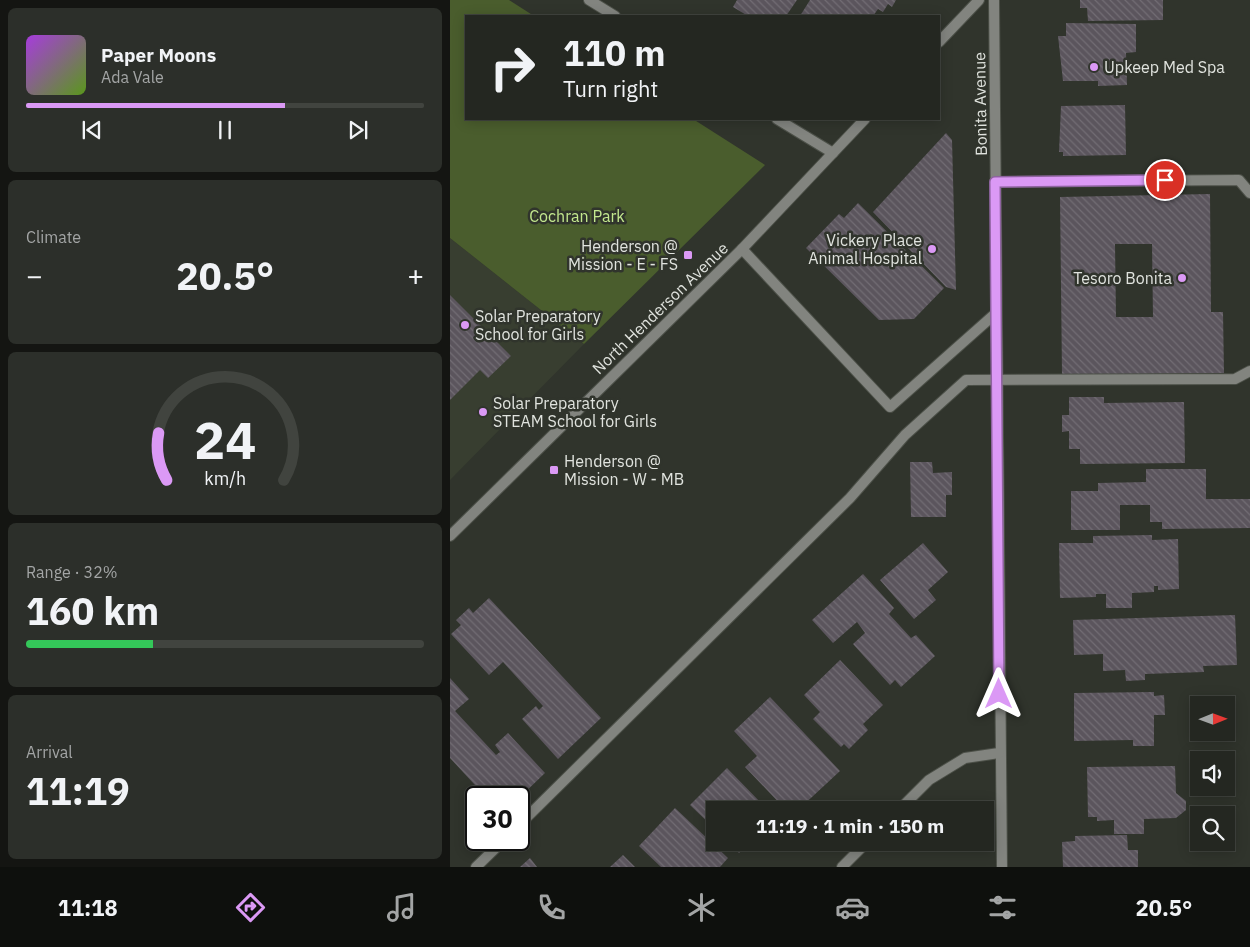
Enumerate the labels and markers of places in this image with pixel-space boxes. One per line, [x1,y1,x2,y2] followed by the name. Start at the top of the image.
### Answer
[1104,57,1225,77] place label: Upkeep Med Spa
[1088,61,1100,73] marker: Upkeep Med Spa
[1144,159,1186,201] pin
[808,230,922,268] place label: Vickery Place Animal Hospital
[568,236,678,274] place label: Henderson @ Mission - E - FS
[926,243,938,255] marker: Vickery Place Animal Hospital
[682,249,694,261] marker: Henderson @ Mission - E - FS
[1073,268,1172,288] place label: Tesoro Bonita
[1176,272,1188,284] marker: Tesoro Bonita
[475,306,601,344] place label: Solar Preparatory School for Girls
[459,319,471,331] marker: Solar Preparatory School for Girls
[493,393,657,431] place label: Solar Preparatory STEAM School for Girls
[477,406,489,418] marker: Solar Preparatory STEAM School for Girls
[564,451,684,489] place label: Henderson @ Mission - W - MB
[548,464,560,476] marker: Henderson @ Mission - W - MB

